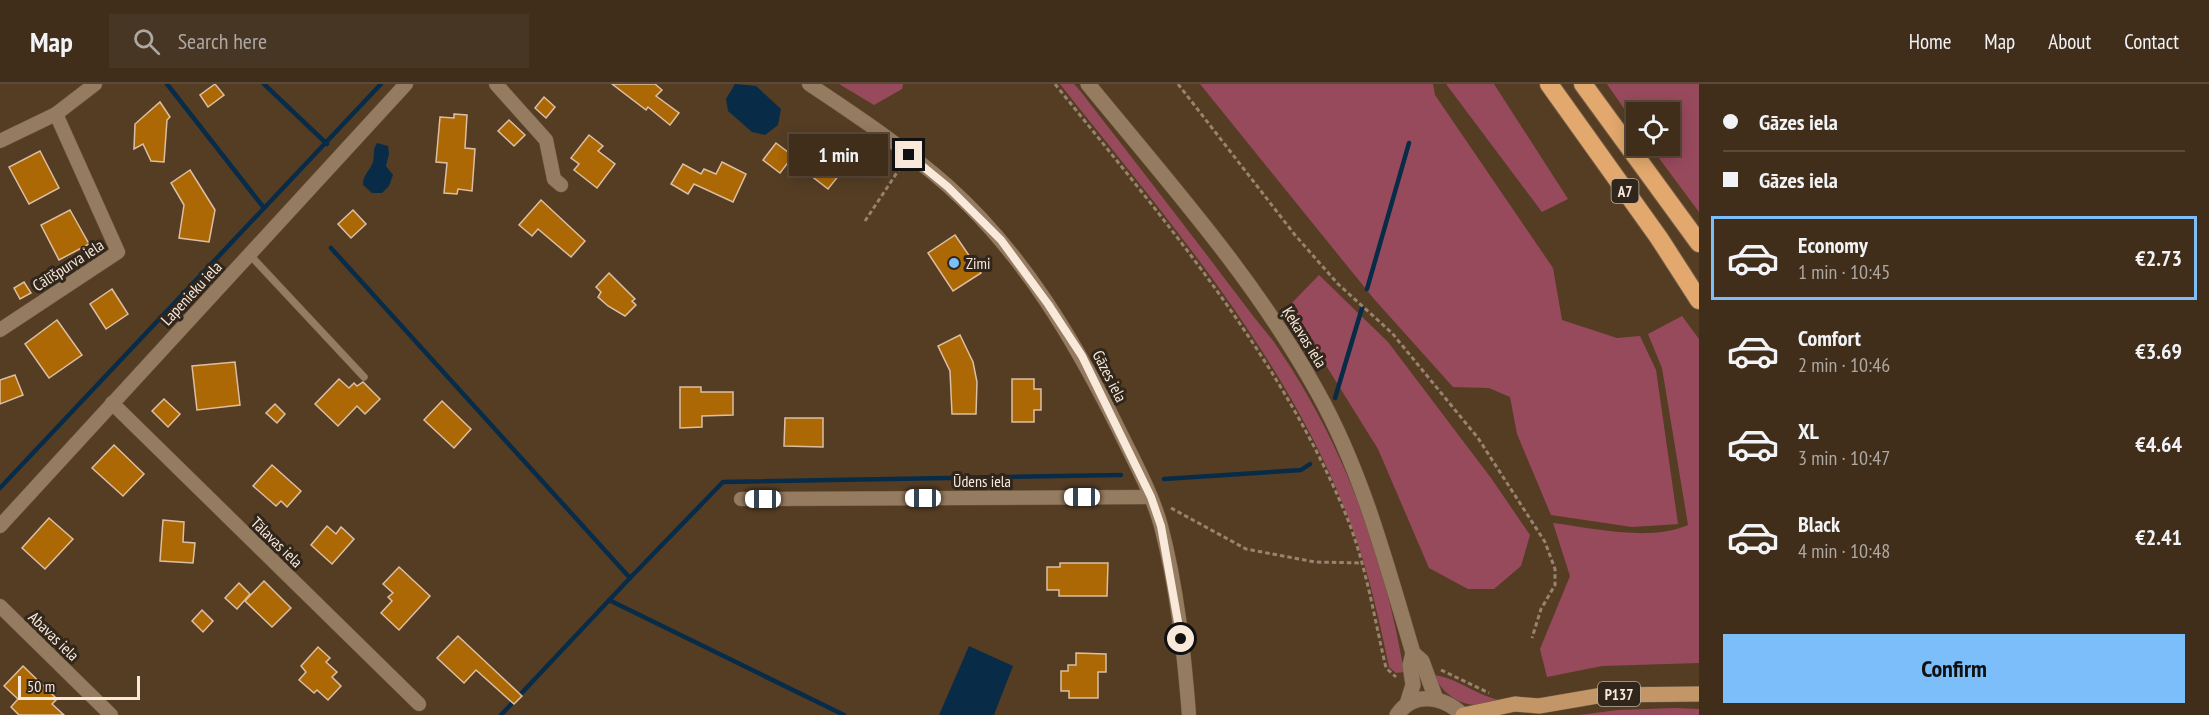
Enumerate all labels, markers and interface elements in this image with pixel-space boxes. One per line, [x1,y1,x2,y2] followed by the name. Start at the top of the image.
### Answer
[109,14,529,68] search box
[30,23,73,60] text: Map
[130,25,163,58] icon: search
[178,27,267,55] text: Search here
[1909,28,1951,55] text: Home
[1984,28,2015,55] text: Map
[2048,28,2091,55] text: About
[2124,28,2179,55] text: Contact
[1626,102,1680,156] map controls
[1626,102,1680,156] button: locate
[1759,108,1838,136] text: Gāzes iela
[789,134,888,176] callout: 1 min
[895,141,922,168] route end
[818,142,859,168] text: 1 min
[1759,166,1838,194] text: Gāzes iela
[1612,179,1638,203] road number: A7
[1726,231,1780,285] icon: car
[1798,231,1868,259] text: Economy
[29,235,107,295] street label: Cālīšpurva iela
[2135,244,2182,272] text: €2.73
[966,253,990,273] place label: Zimi
[947,256,961,270] marker: Zimi
[156,257,226,329] street label: Lapenieku iela
[1798,259,1890,285] text: 1 min · 10:45
[1278,303,1332,371] street label: Ķekavas iela
[1726,324,1780,378] icon: car
[1798,324,1861,352] text: Comfort
[2135,337,2182,365] text: €3.69
[1088,347,1132,405] street label: Gāzes iela
[1798,352,1890,378] text: 2 min · 10:46
[1726,417,1780,471] icon: car
[1798,417,1819,445] text: XL
[2135,430,2182,458] text: €4.64
[1798,445,1890,471] text: 3 min · 10:47
[953,471,1011,491] street label: Ūdens iela
[1064,488,1100,506] car
[905,489,941,507] car
[745,490,781,508] car
[1726,510,1780,564] icon: car
[1798,510,1840,538] text: Black
[247,512,307,572] street label: Tālavas iela
[2135,523,2182,551] text: €2.41
[1798,538,1890,564] text: 4 min · 10:48
[25,607,83,665] street label: Abavas iela
[1167,625,1194,652] route start
[1723,634,2185,703] button: Confirm
[18,673,140,700] scale bar
[27,676,55,696] text: 50 m
[1598,682,1640,706] road number: P137

